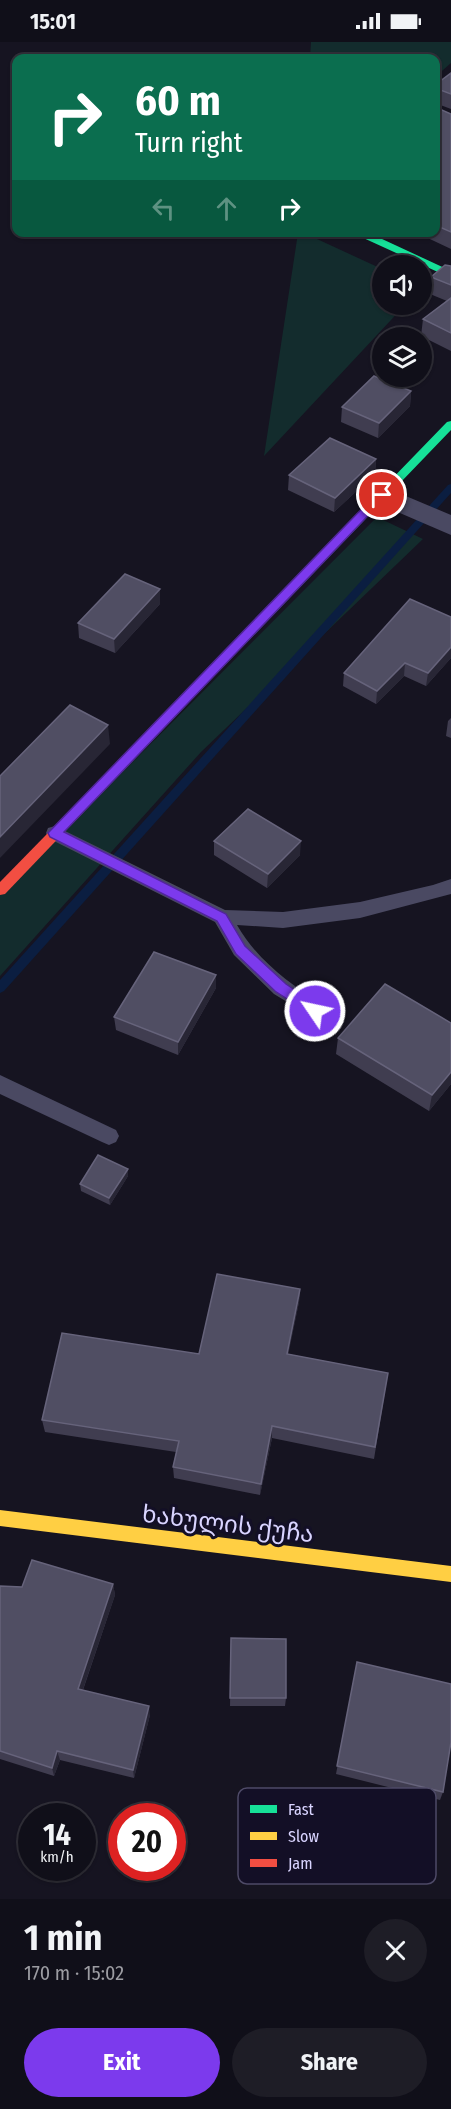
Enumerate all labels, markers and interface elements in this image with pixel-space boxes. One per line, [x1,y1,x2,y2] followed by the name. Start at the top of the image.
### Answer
[30,8,76,35] text: 15:01
[135,76,221,126] text: 60 m
[36,78,114,156] icon: right
[135,127,243,159] text: Turn right
[147,192,180,225] icon: left
[210,192,243,225] icon: ahead
[273,192,306,225] icon: right
[372,255,432,387] map controls
[372,255,432,315] button: sound
[372,327,432,387] button: layers
[356,469,407,520] pin
[365,478,398,511] icon: arrive
[283,979,347,1043] position arrow
[141,1500,315,1548] street label: ხახულის ქუჩა
[238,1788,436,1884] legend
[288,1800,315,1819] text: Fast
[108,1803,186,1881] speed limit sign: 20
[43,1817,71,1853] text: 14
[288,1827,319,1846] text: Slow
[40,1848,74,1866] text: km/h
[288,1854,313,1873] text: Jam
[24,1916,102,1960] text: 1 min
[364,1919,427,1982] button: close
[24,1961,124,1985] text: 170 m · 15:02
[24,2028,220,2097] button: Exit
[232,2028,427,2097] button: Share

